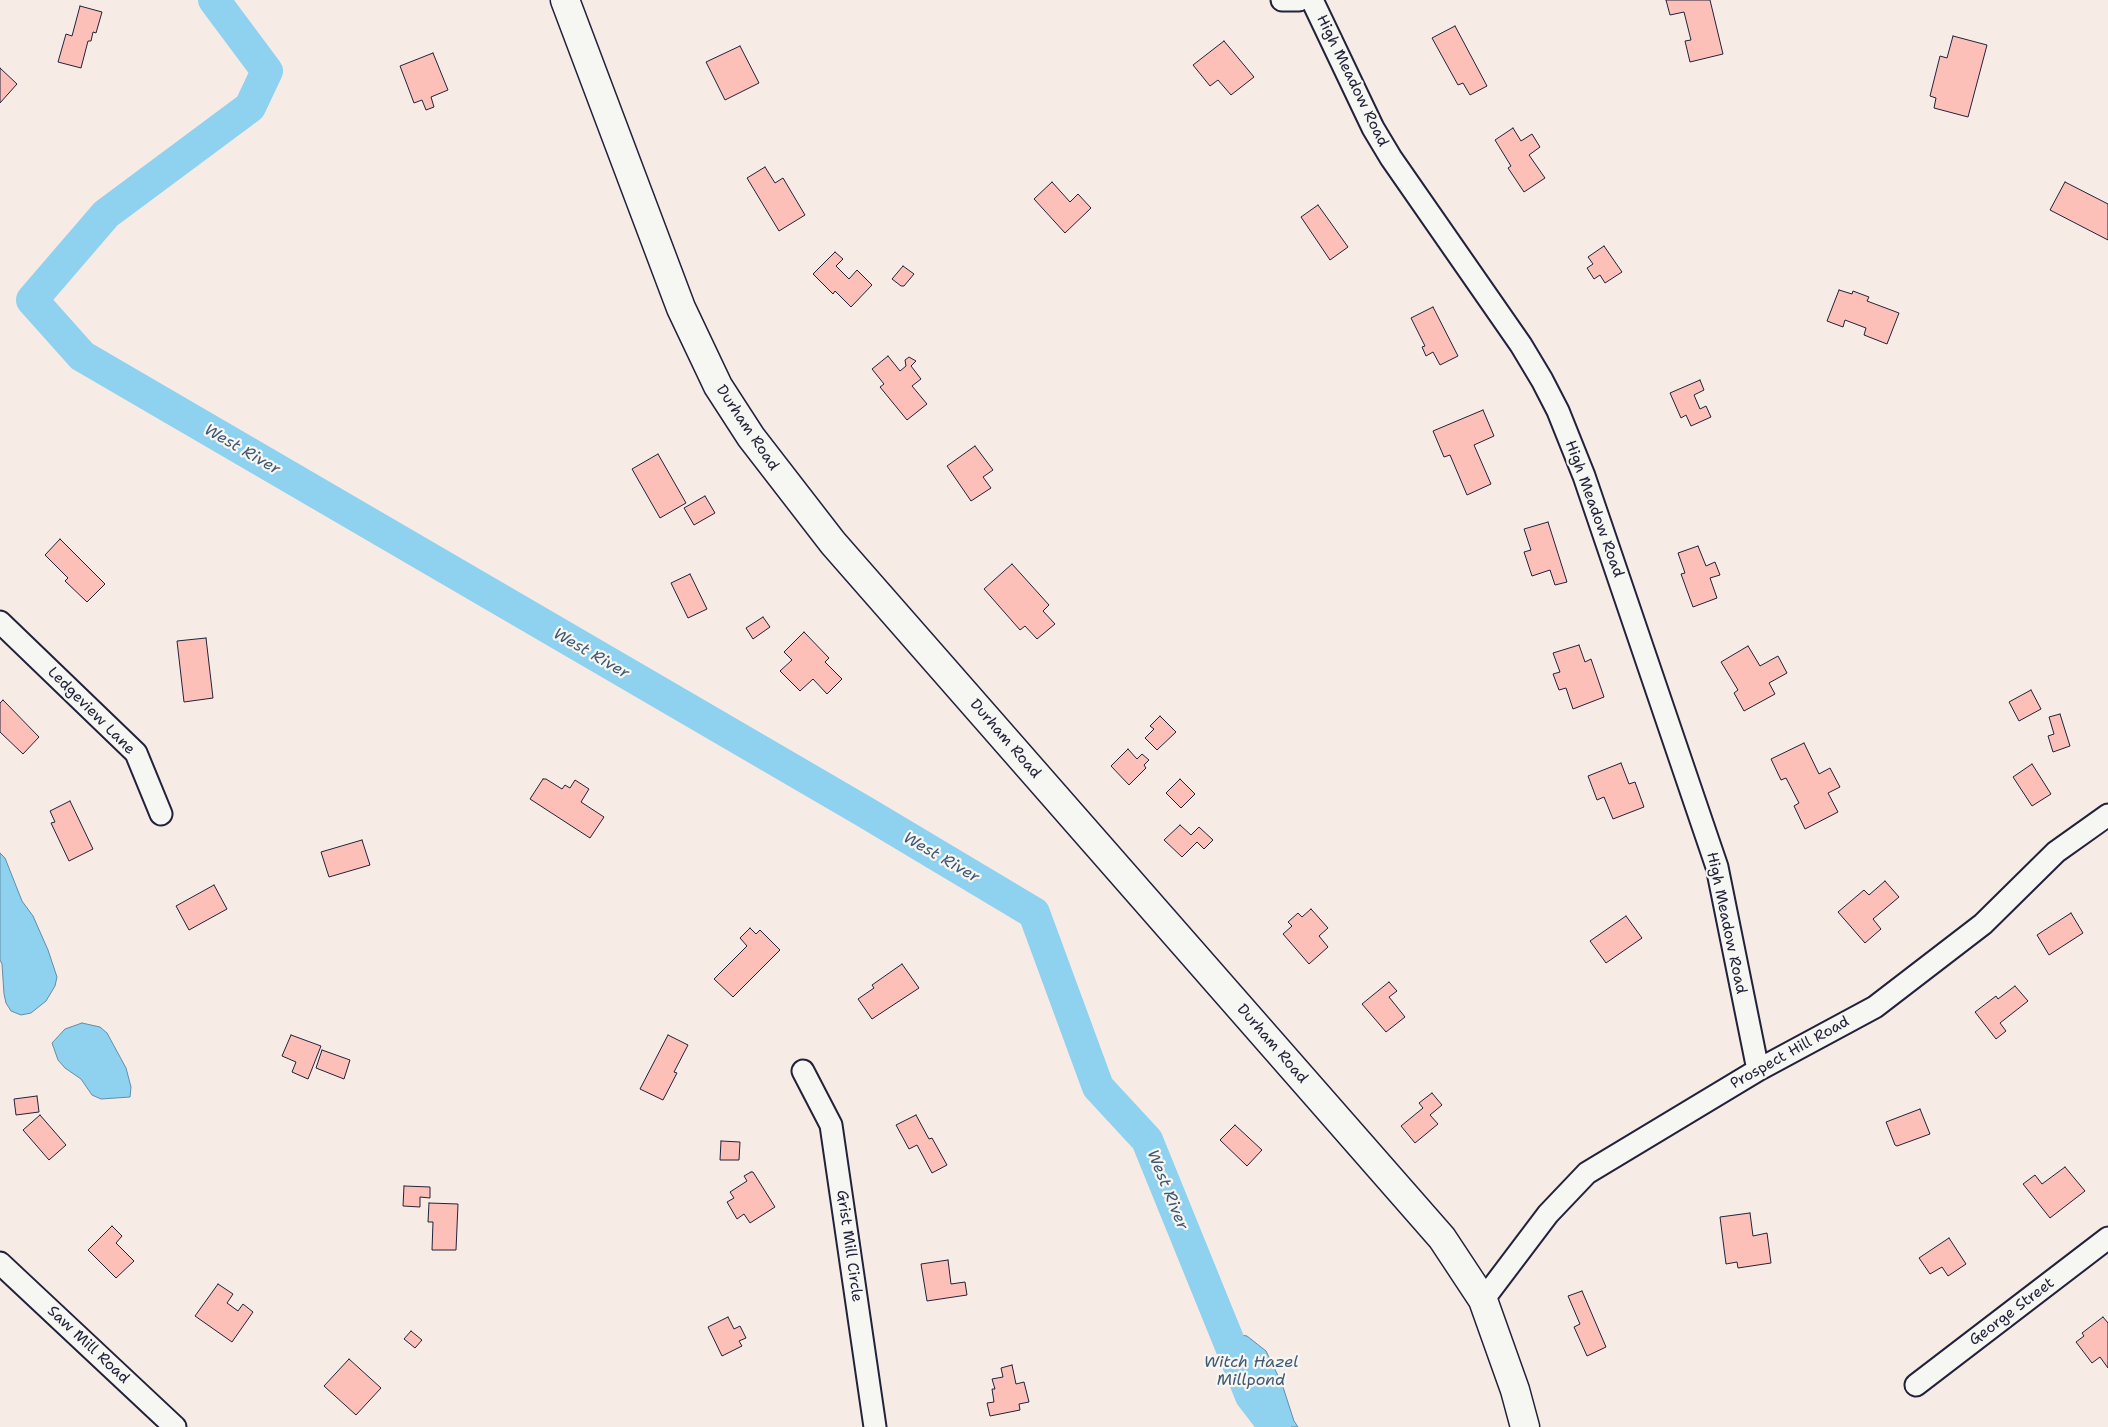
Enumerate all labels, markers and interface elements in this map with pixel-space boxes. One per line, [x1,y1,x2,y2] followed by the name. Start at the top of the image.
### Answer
[1312,12,1392,150] street label: High Meadow Road
[712,382,782,474] street label: Durham Road
[201,421,283,479] water label: West River
[1561,438,1627,580] street label: High Meadow Road
[550,625,632,683] water label: West River
[44,664,138,758] street label: Ledgeview Lane
[966,696,1044,782] street label: Durham Road
[900,829,982,887] water label: West River
[1702,851,1750,995] street label: High Meadow Road
[1233,1001,1311,1087] street label: Durham Road
[1727,1013,1853,1093] street label: Prospect Hill Road
[1142,1147,1192,1233] water label: West River
[832,1189,866,1303] street label: Grist Mill Circle
[1966,1274,2058,1350] street label: George Street
[43,1302,133,1388] street label: Saw Mill Road
[1204,1353,1298,1391] water label: Witch Hazel Millpond

